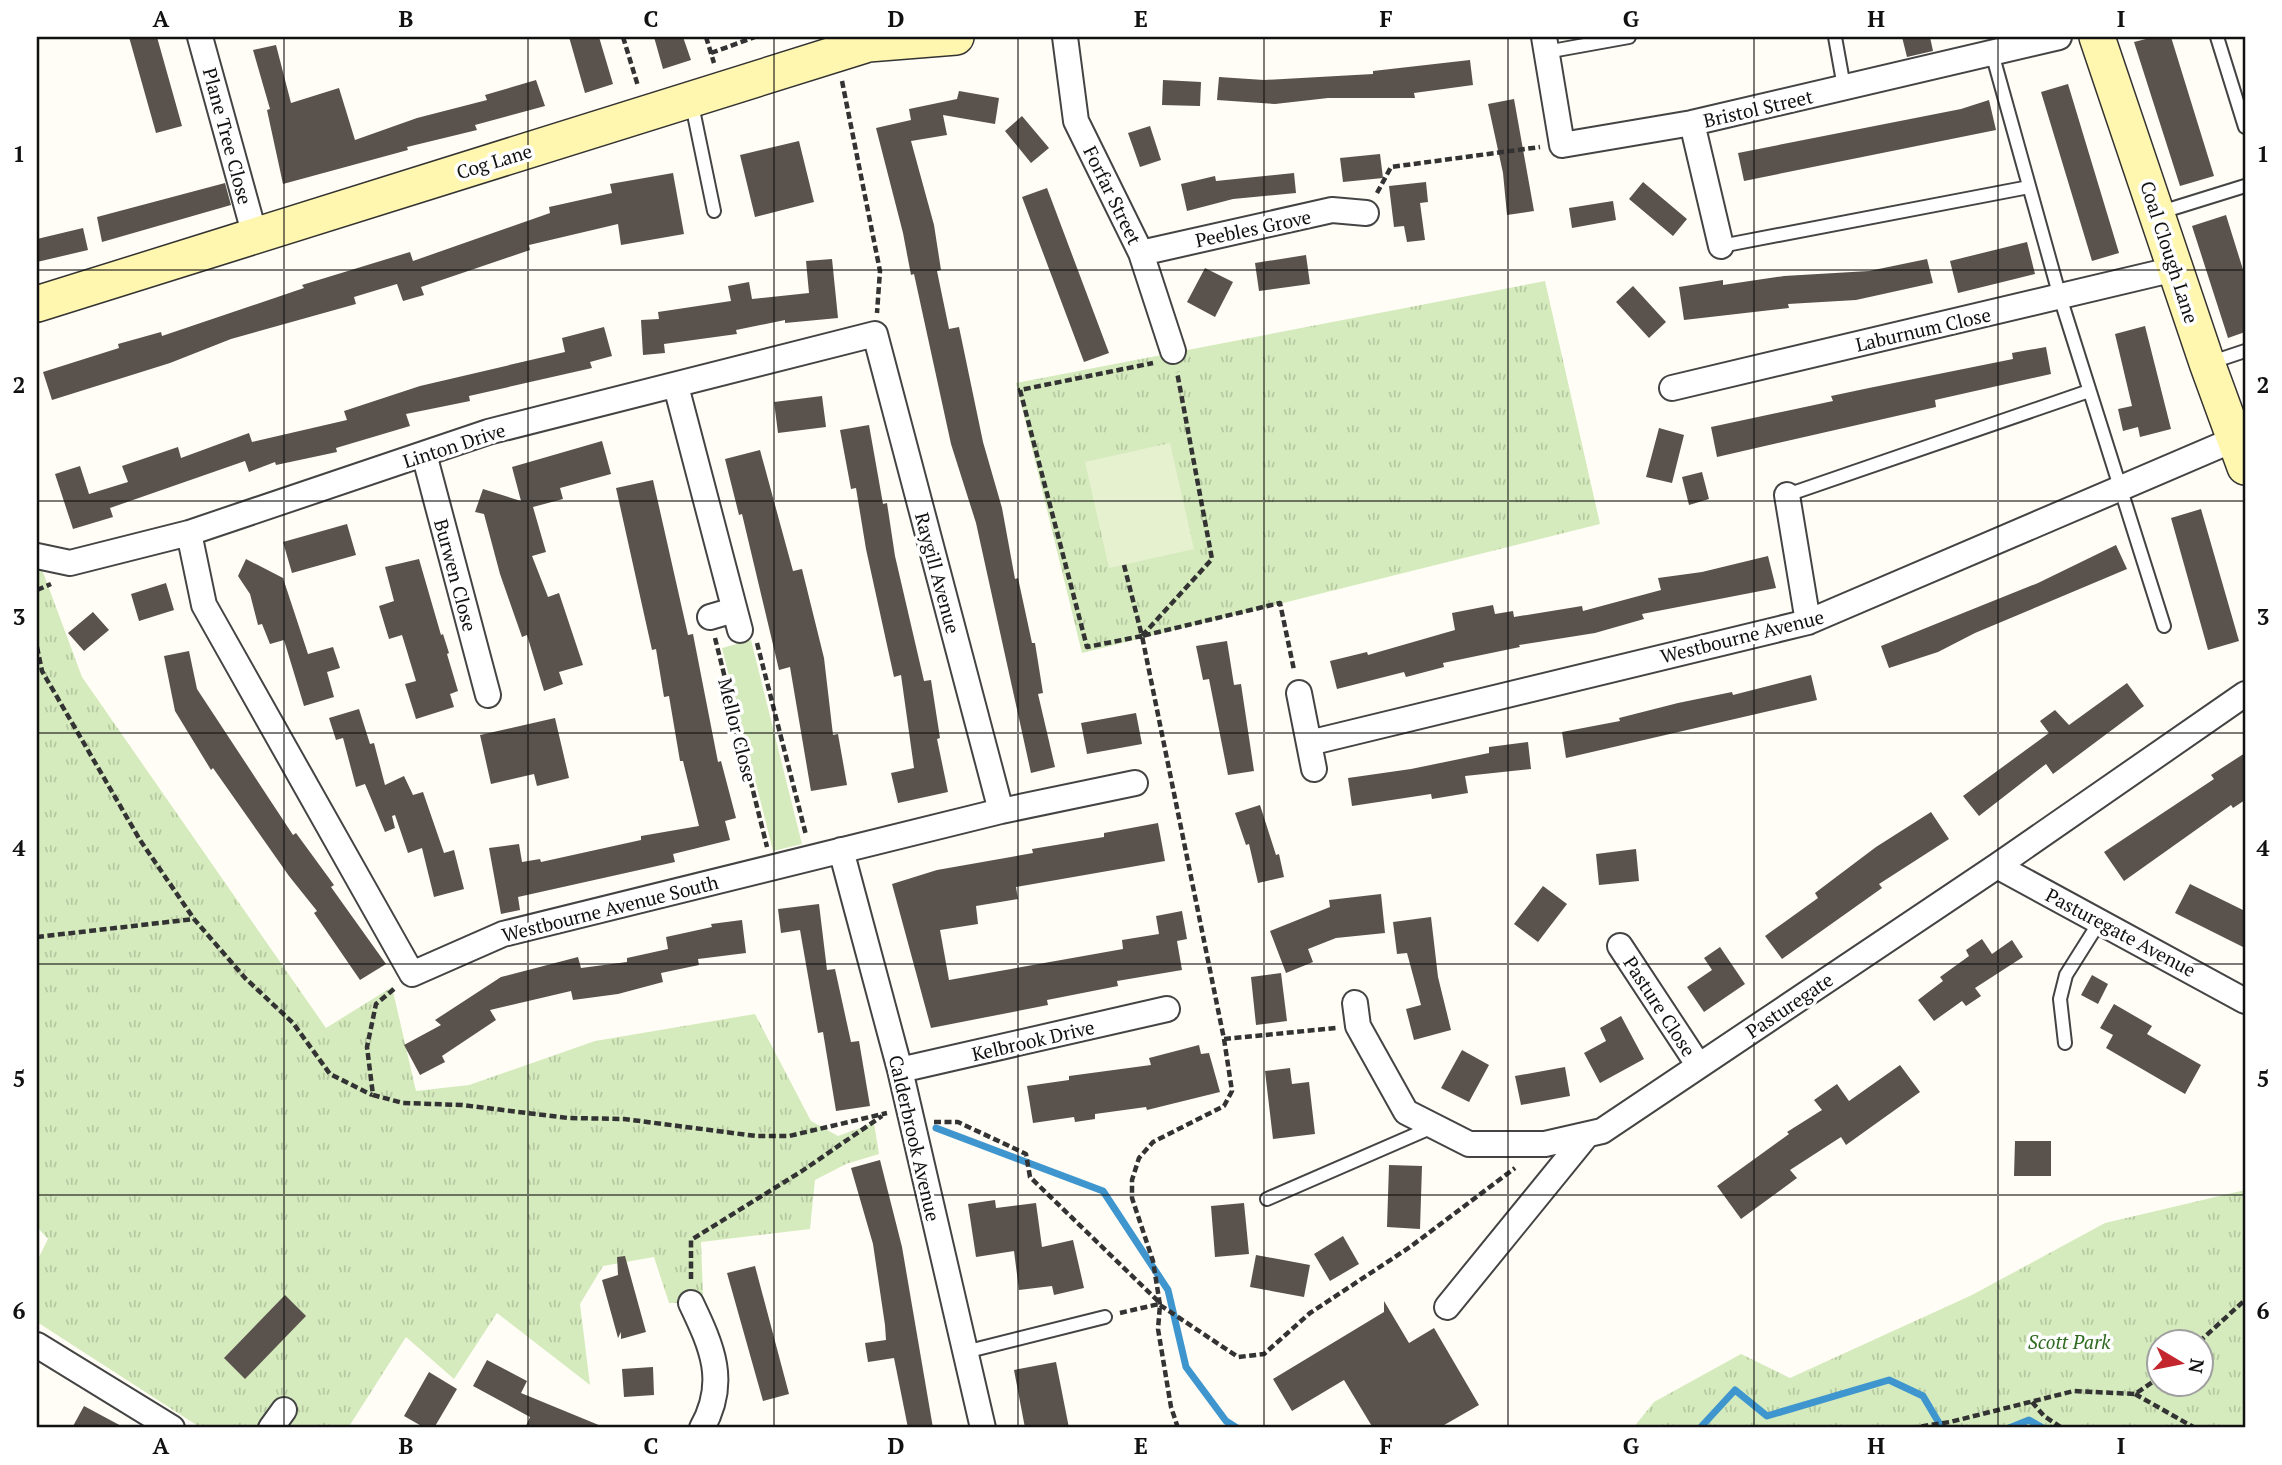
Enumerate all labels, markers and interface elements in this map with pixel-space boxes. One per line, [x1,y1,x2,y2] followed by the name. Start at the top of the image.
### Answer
[153,3,170,34] text: A
[399,3,414,34] text: B
[644,3,659,34] text: C
[888,3,905,34] text: D
[1134,3,1148,34] text: E
[1379,3,1393,34] text: F
[1623,3,1640,34] text: G
[1867,3,1885,34] text: H
[2117,3,2125,34] text: I
[198,65,258,207] street label: Plane Tree Close
[1701,83,1815,133] street label: Bristol Street
[13,138,26,169] text: 1
[453,138,535,184] street label: Cog Lane
[2257,138,2270,169] text: 1
[1078,142,1148,248] street label: Forfar Street
[2135,178,2205,326] street label: Coal Clough Lane
[1193,204,1313,252] street label: Peebles Grove
[1853,301,1993,357] street label: Laburnum Close
[13,369,26,400] text: 2
[2257,369,2270,400] text: 2
[400,417,508,473] street label: Linton Drive
[910,510,966,636] street label: Raygill Avenue
[429,516,483,634] street label: Burwen Close
[13,601,26,632] text: 3
[2257,601,2270,632] text: 3
[1658,604,1826,668] street label: Westbourne Avenue
[713,675,763,785] street label: Mellor Close
[13,832,26,863] text: 4
[2257,832,2270,863] text: 4
[499,869,721,947] street label: Westbourne Avenue South
[2042,882,2200,982] street label: Pasturegate Avenue
[1618,951,1702,1061] street label: Pasture Close
[1740,967,1838,1043] street label: Pasturegate
[969,1014,1097,1066] street label: Kelbrook Drive
[884,1052,946,1224] street label: Calderbrook Avenue
[13,1063,26,1094] text: 5
[2257,1063,2270,1094] text: 5
[13,1295,26,1326] text: 6
[2257,1295,2270,1326] text: 6
[2146,1328,2216,1398] north arrow
[2028,1329,2111,1354] park label: Scott Park
[2184,1357,2211,1376] text: N
[153,1430,170,1461] text: A
[399,1430,414,1461] text: B
[644,1430,659,1461] text: C
[888,1430,905,1461] text: D
[1134,1430,1148,1461] text: E
[1379,1430,1393,1461] text: F
[1623,1430,1640,1461] text: G
[1867,1430,1885,1461] text: H
[2117,1430,2125,1461] text: I

